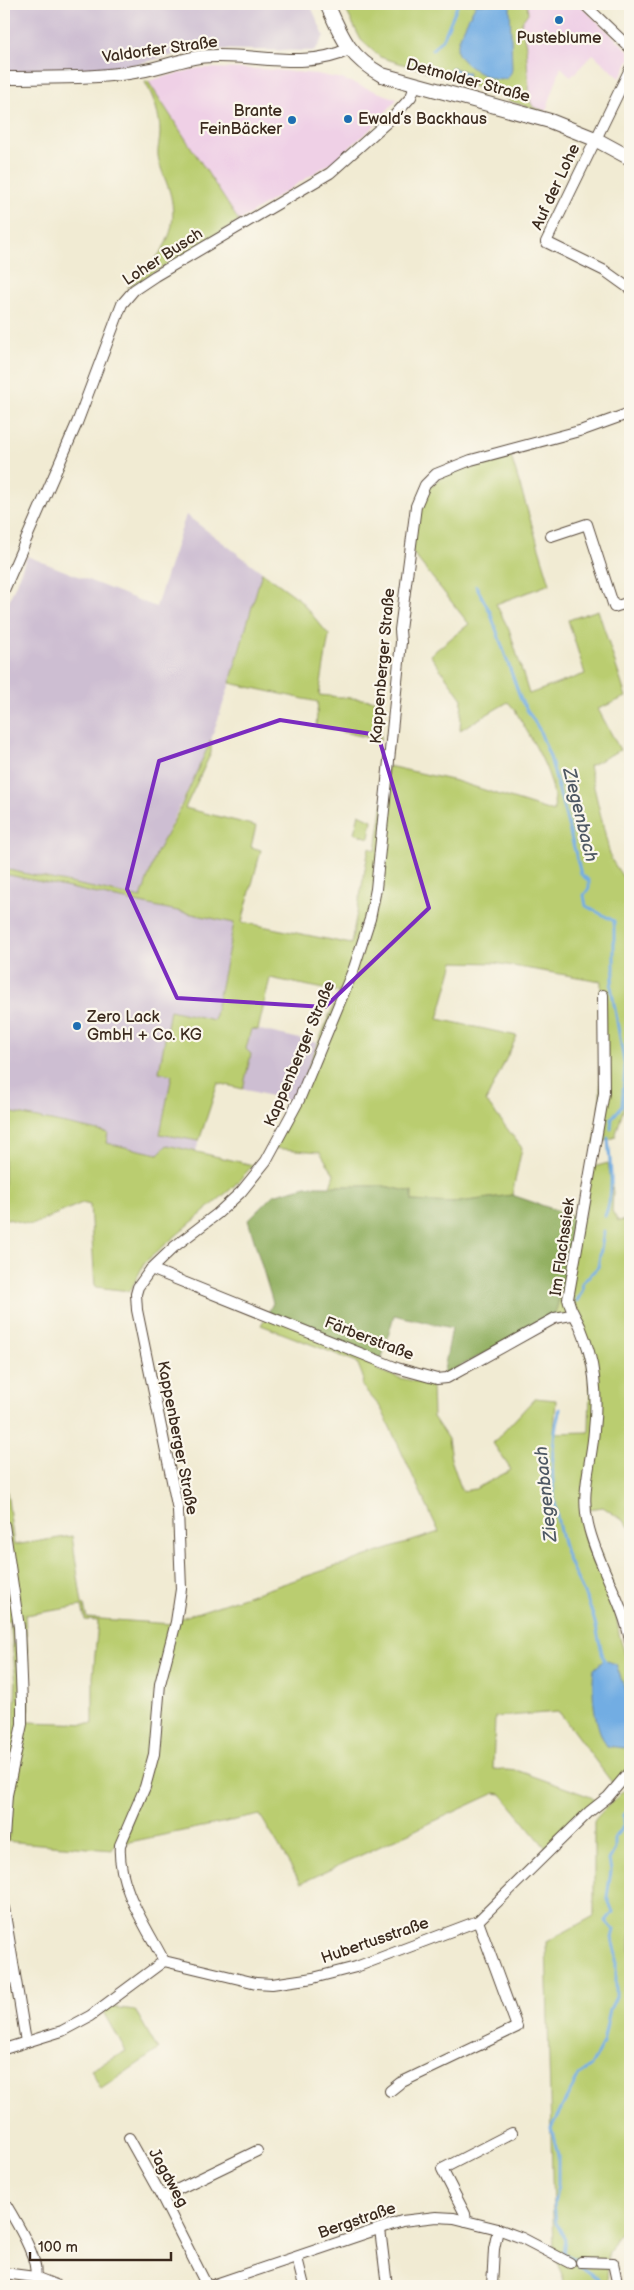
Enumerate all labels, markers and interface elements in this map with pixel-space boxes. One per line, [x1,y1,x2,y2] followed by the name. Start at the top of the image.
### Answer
[553,14,565,26] marker: Pusteblume
[516,29,602,48] place label: Pusteblume
[101,32,219,68] street label: Valdorfer Straße
[404,55,533,107] street label: Detmolder Straße
[199,102,283,139] place label: Brante FeinBäcker
[358,110,487,129] place label: Ewald’s Backhaus
[342,113,354,125] marker: Ewald’s Backhaus
[286,114,298,126] marker: Brante FeinBäcker
[528,141,584,233] street label: Auf der Lohe
[119,224,207,290] street label: Loher Busch
[367,587,399,745] street label: Kappenberger Straße
[558,765,602,864] water label: Ziegenbach
[261,978,340,1130] street label: Kappenberger Straße
[86,1008,202,1045] place label: Zero Lack GmbH + Co. KG
[71,1020,83,1032] marker: Zero Lack GmbH + Co. KG
[547,1197,579,1297] street label: Im Flachssiek
[322,1313,417,1365] street label: Färberstraße
[153,1359,201,1517] street label: Kappenberger Straße
[531,1445,562,1544] water label: Ziegenbach
[319,1914,432,1968] street label: Hubertusstraße
[144,2145,192,2211] street label: Jagdweg
[316,2199,399,2243] street label: Bergstraße
[30,2230,171,2262] scale bar
[38,2238,78,2257] text: 100 m

